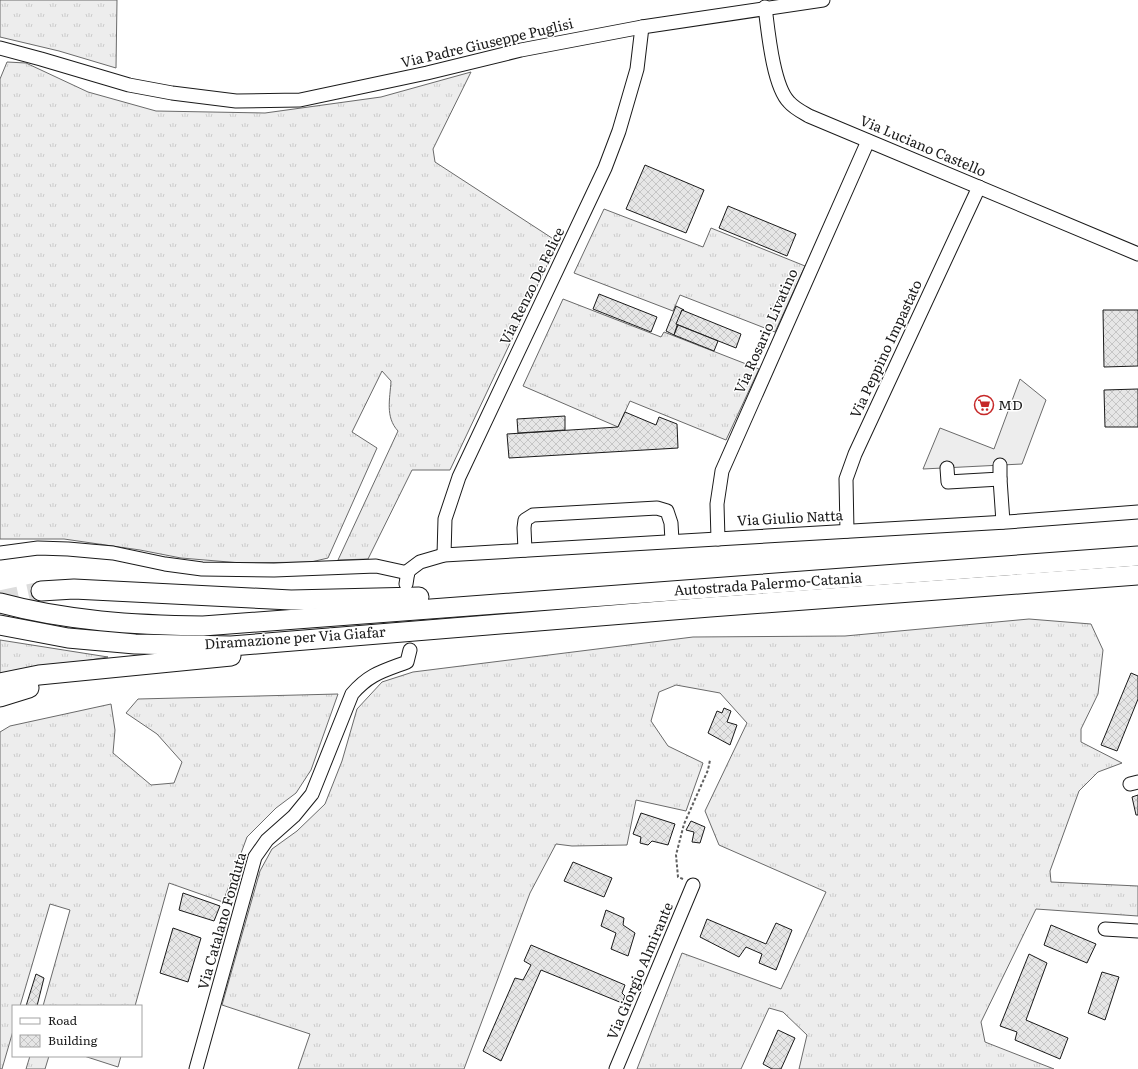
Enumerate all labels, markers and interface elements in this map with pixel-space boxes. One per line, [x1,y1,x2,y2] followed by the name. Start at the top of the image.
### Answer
[399,12,575,72] street label: Via Padre Giuseppe Puglisi
[857,109,990,181] street label: Via Luciano Castello
[494,223,568,348] street label: Via Renzo De Felice
[729,265,802,396] street label: Via Rosario Livatino
[844,276,926,421] street label: Via Peppino Impastato
[973,394,995,416] supermarket icon: MD
[998,394,1023,414] place label: MD
[736,504,844,530] street label: Via Giulio Natta
[673,566,863,600] street label: Autostrada Palermo-Catania
[204,621,387,653] street label: Diramazione per Via Giafar
[192,849,250,992] street label: Via Catalano Fonduta
[601,899,677,1042] street label: Via Giorgio Almirante
[12,1005,142,1057] legend
[48,1011,78,1029] text: Road
[48,1031,98,1049] text: Building

